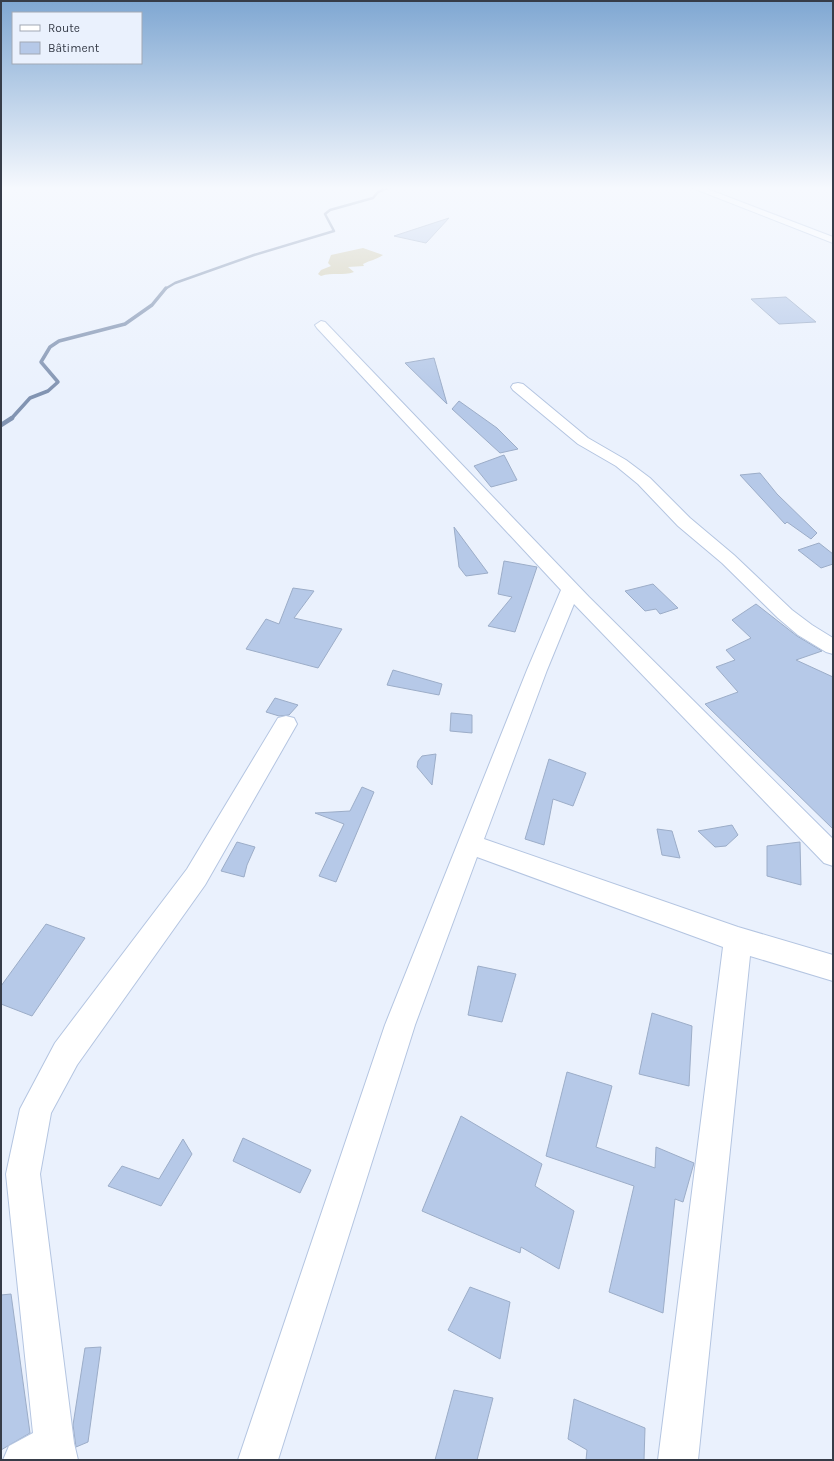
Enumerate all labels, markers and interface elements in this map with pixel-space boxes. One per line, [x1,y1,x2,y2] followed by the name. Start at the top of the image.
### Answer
[12,12,142,64] legend
[48,21,80,35] text: Route
[48,41,100,55] text: Bâtiment

